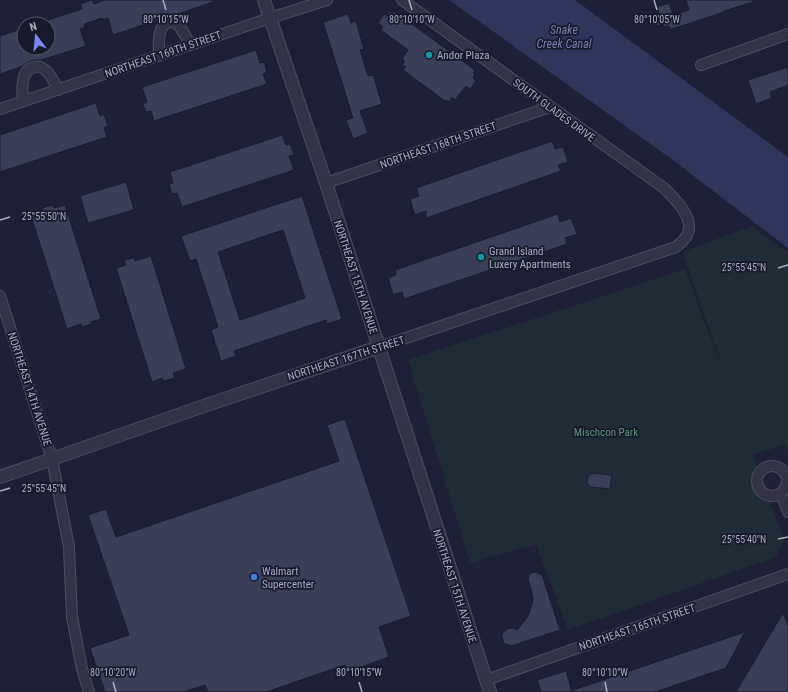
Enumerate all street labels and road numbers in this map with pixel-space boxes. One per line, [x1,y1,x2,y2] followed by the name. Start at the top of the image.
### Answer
[103,28,223,81] street label: NORTHEAST 169TH STREET
[510,76,598,145] street label: SOUTH GLADES DRIVE
[378,119,498,172] street label: NORTHEAST 168TH STREET
[331,219,380,336] street label: NORTHEAST 15TH AVENUE
[5,331,54,448] street label: NORTHEAST 14TH AVENUE
[286,333,407,384] street label: NORTHEAST 167TH STREET
[430,528,479,645] street label: NORTHEAST 15TH AVENUE
[577,601,697,654] street label: NORTHEAST 165TH STREET

